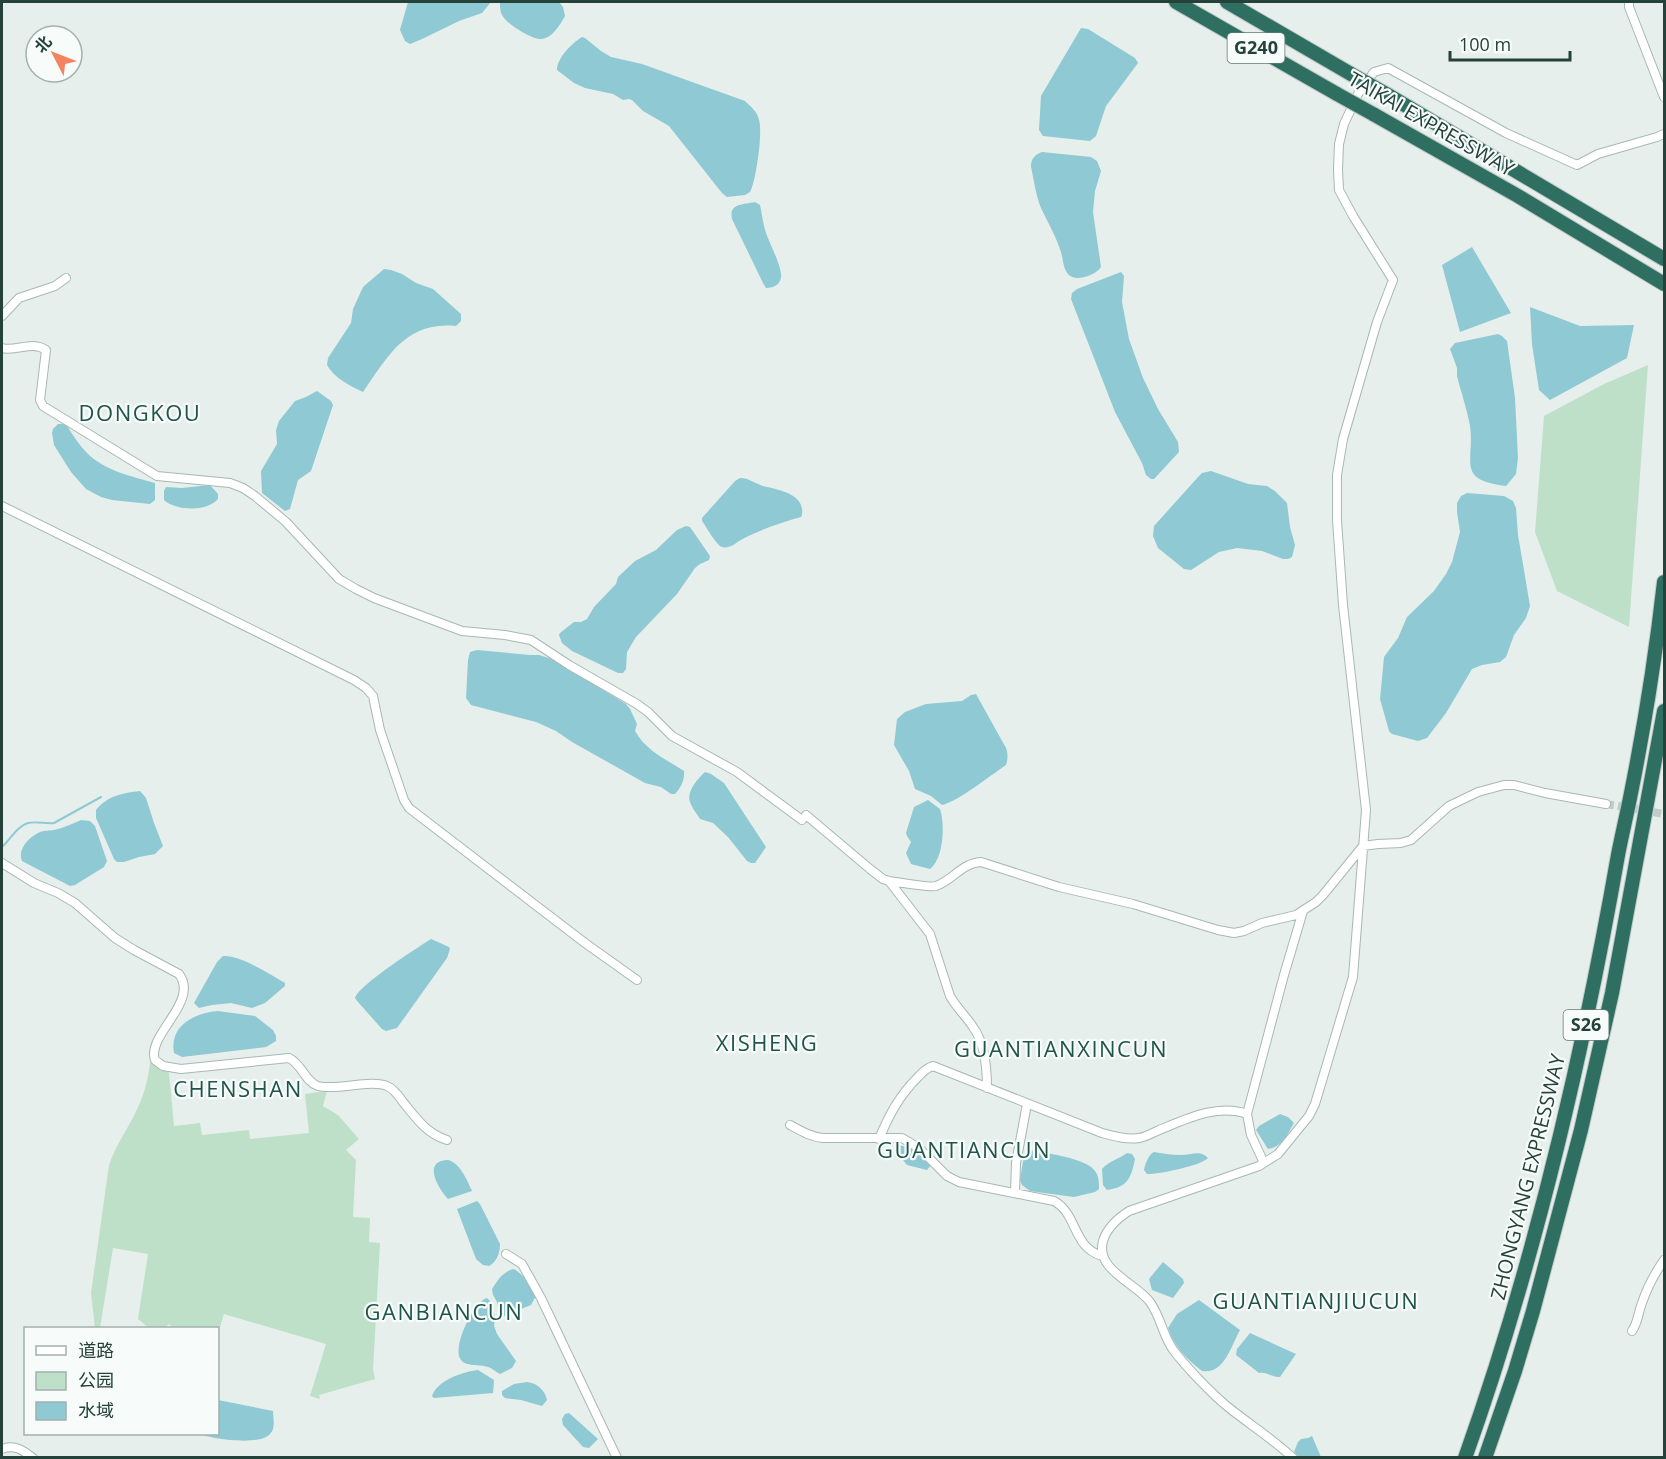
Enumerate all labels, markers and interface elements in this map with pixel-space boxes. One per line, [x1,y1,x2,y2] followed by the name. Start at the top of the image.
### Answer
[24,24,84,84] north arrow
[1450,24,1570,62] scale bar
[29,31,56,57] text: 北
[1459,32,1511,56] text: 100 m
[1228,33,1284,63] road number: G240
[1343,65,1520,182] street label: TAIKAI EXPRESSWAY
[79,397,201,427] district label: DONGKOU
[1564,1010,1608,1040] road number: S26
[716,1027,818,1057] district label: XISHENG
[954,1033,1168,1063] district label: GUANTIANXINCUN
[1484,1050,1571,1303] street label: ZHONGYANG EXPRESSWAY
[173,1073,303,1103] district label: CHENSHAN
[877,1134,1051,1164] district label: GUANTIANCUN
[1213,1285,1419,1315] district label: GUANTIANJIUCUN
[365,1296,523,1326] district label: GANBIANCUN
[24,1327,219,1435] legend
[78,1338,114,1362] text: 道路
[78,1368,114,1392] text: 公园
[78,1398,114,1422] text: 水域

